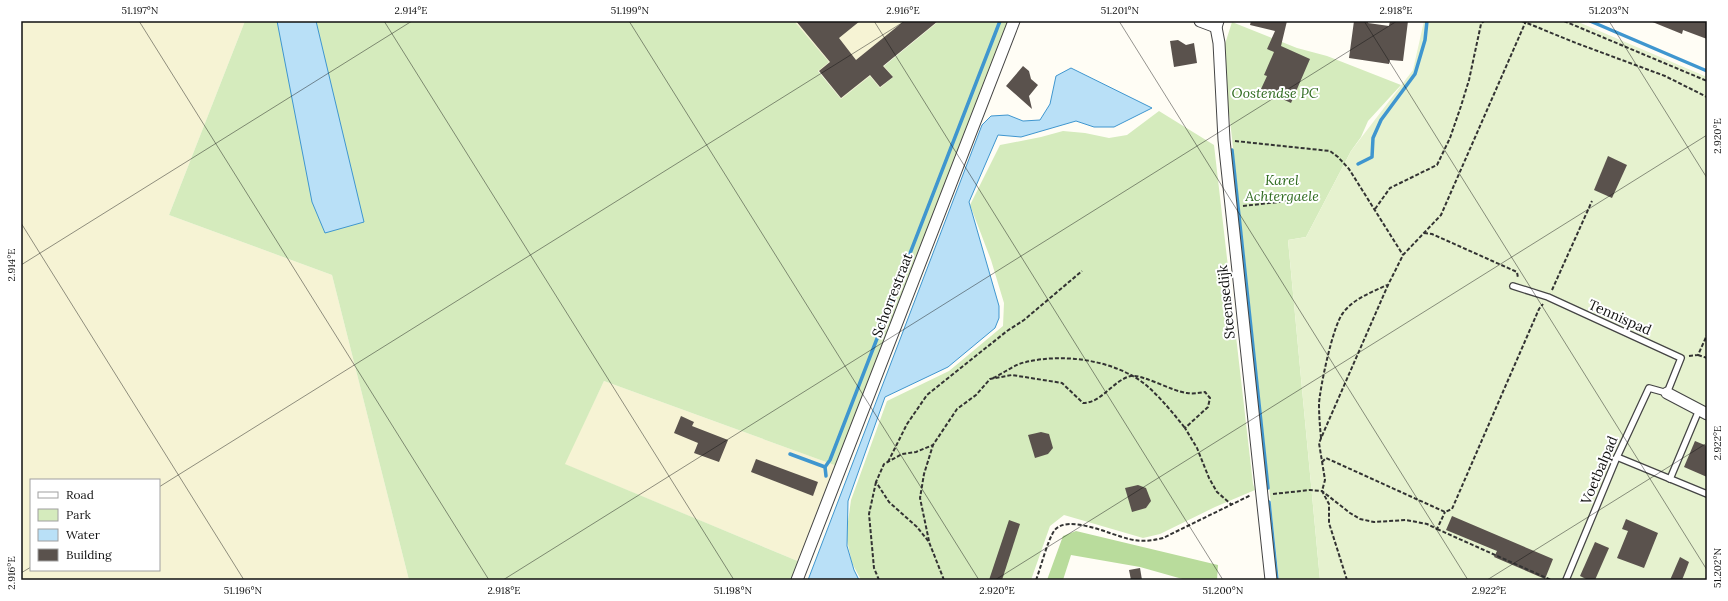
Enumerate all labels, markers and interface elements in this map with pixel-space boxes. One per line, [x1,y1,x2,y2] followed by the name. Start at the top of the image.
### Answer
[121,4,159,17] text: 51.197°N
[395,4,427,17] text: 2.914°E
[611,4,650,17] text: 51.199°N
[886,4,920,17] text: 2.916°E
[1101,4,1140,17] text: 51.201°N
[1379,4,1413,17] text: 2.918°E
[1589,4,1630,17] text: 51.203°N
[1232,84,1319,102] park label: Oostendse PC
[1711,118,1724,154] text: 2.920°E
[1244,171,1319,205] park label: Karel Achtergaele
[5,249,18,281] text: 2.914°E
[868,250,917,340] street label: Schorrestraat
[1213,264,1239,340] street label: Steensedijk
[1586,295,1654,339] street label: Tennispad
[1711,426,1724,460] text: 2.922°E
[1576,433,1622,508] street label: Voetbalpad
[30,479,160,571] legend
[66,487,94,502] text: Road
[66,507,92,522] text: Park
[66,527,101,542] text: Water
[66,547,112,562] text: Building
[1711,548,1724,588] text: 51.202°N
[5,556,18,590] text: 2.916°E
[224,584,263,597] text: 51.196°N
[487,584,521,597] text: 2.918°E
[714,584,753,597] text: 51.198°N
[979,584,1015,597] text: 2.920°E
[1202,584,1244,597] text: 51.200°N
[1472,584,1506,597] text: 2.922°E

